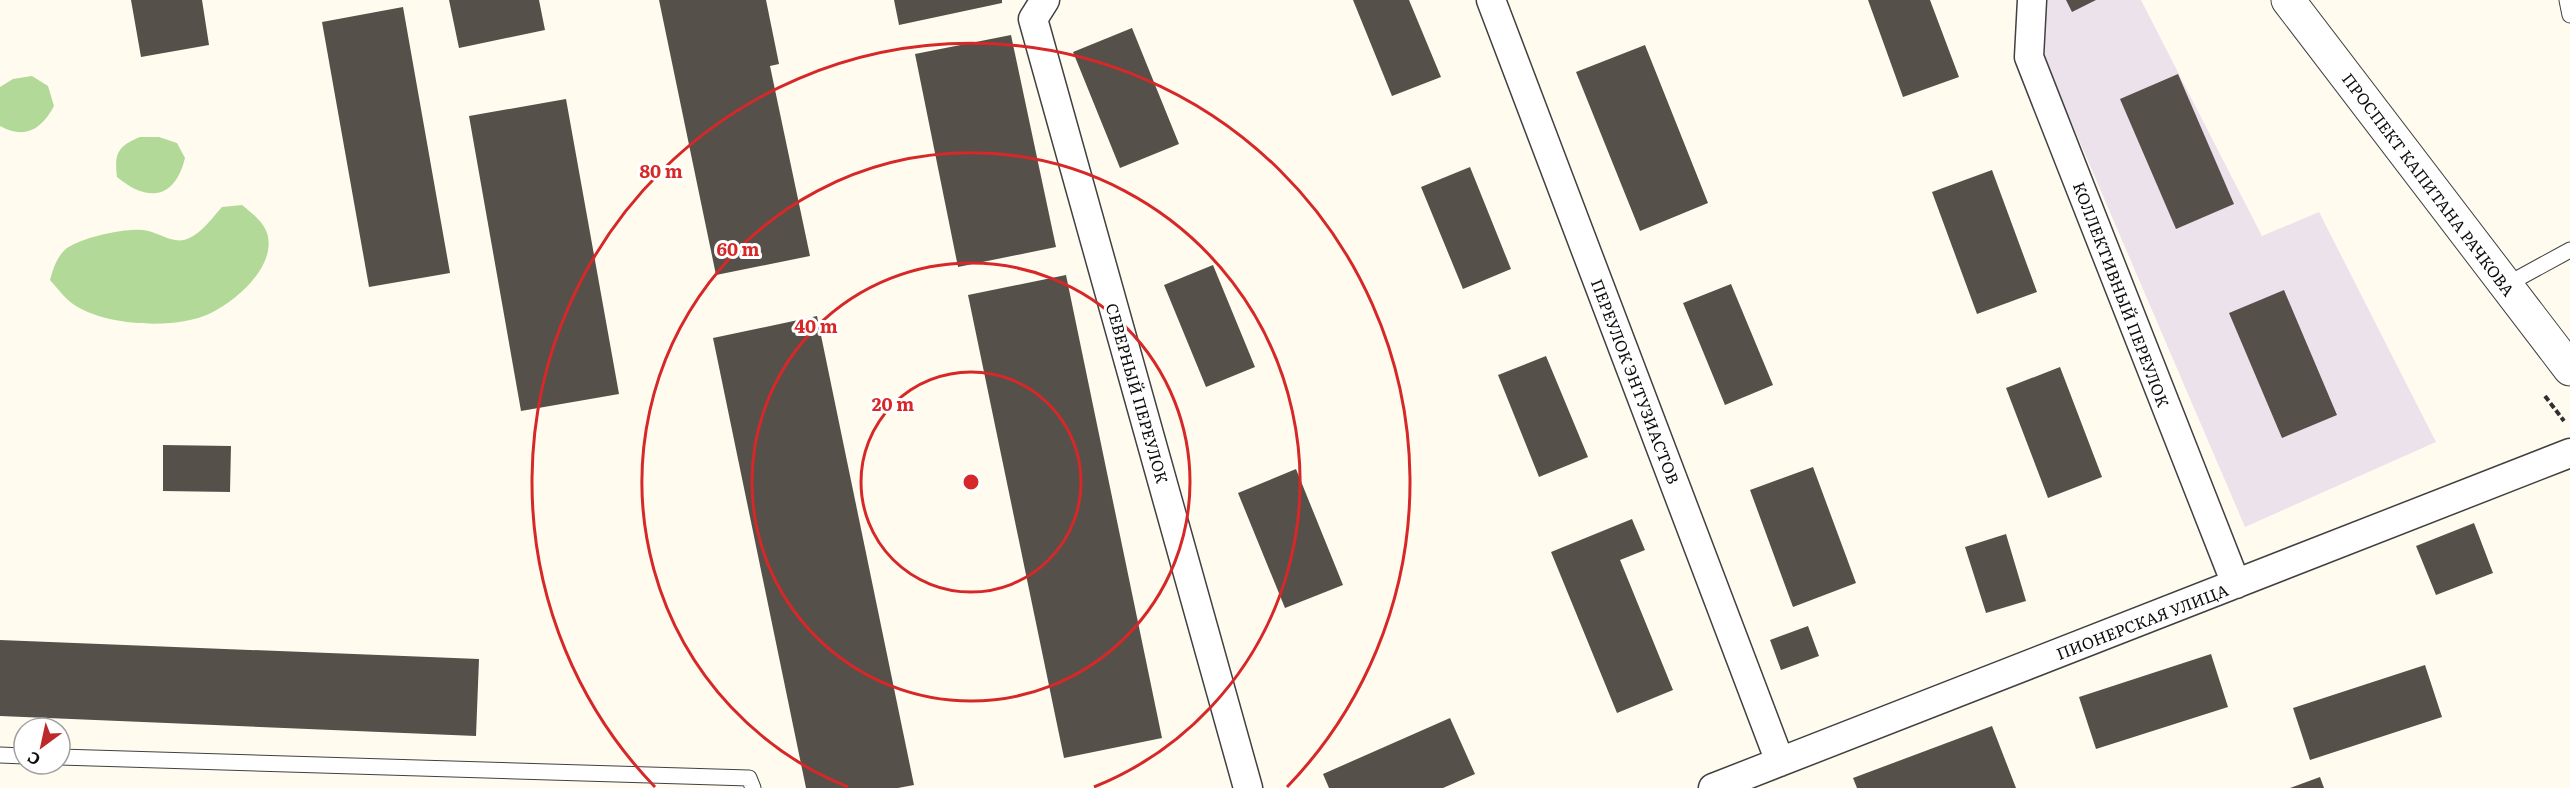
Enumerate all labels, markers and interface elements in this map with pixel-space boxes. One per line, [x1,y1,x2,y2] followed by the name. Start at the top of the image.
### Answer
[2337,67,2521,301] street label: ПРОСПЕКТ КАПИТАНА РАЧКОВА
[639,157,683,184] text: 80 m
[2068,178,2176,410] street label: КОЛЛЕКТИВНЫЙ ПЕРЕУЛОК
[716,235,760,262] text: 60 m
[1586,275,1686,487] street label: ПЕРЕУЛОК ЭНТУЗИАСТОВ
[1101,300,1175,486] street label: СЕВЕРНЫЙ ПЕРЕУЛОК
[794,312,838,339] text: 40 m
[872,390,914,417] text: 20 m
[961,472,981,492] centre of rings
[2052,577,2232,665] street label: ПИОНЕРСКАЯ УЛИЦА
[12,716,72,776] north arrow
[22,746,45,773] text: С

